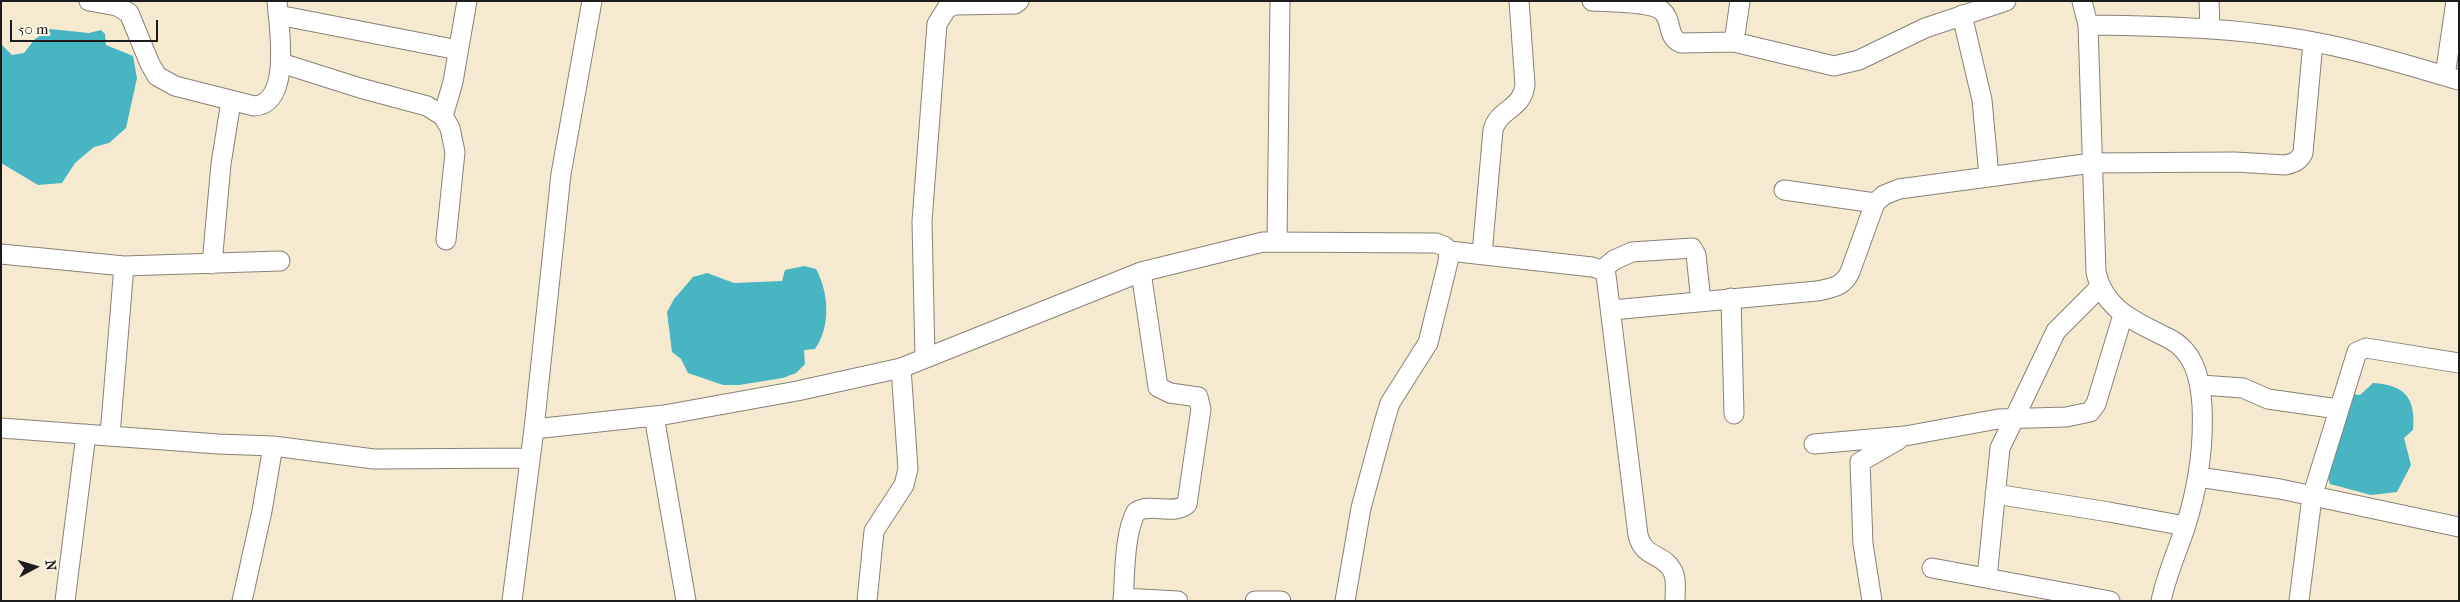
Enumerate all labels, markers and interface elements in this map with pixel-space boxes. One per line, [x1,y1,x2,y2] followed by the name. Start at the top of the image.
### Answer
[12,10,160,42] scale bar
[18,20,48,38] text: 50 m
[10,542,60,592] north arrow
[41,559,59,572] text: N

